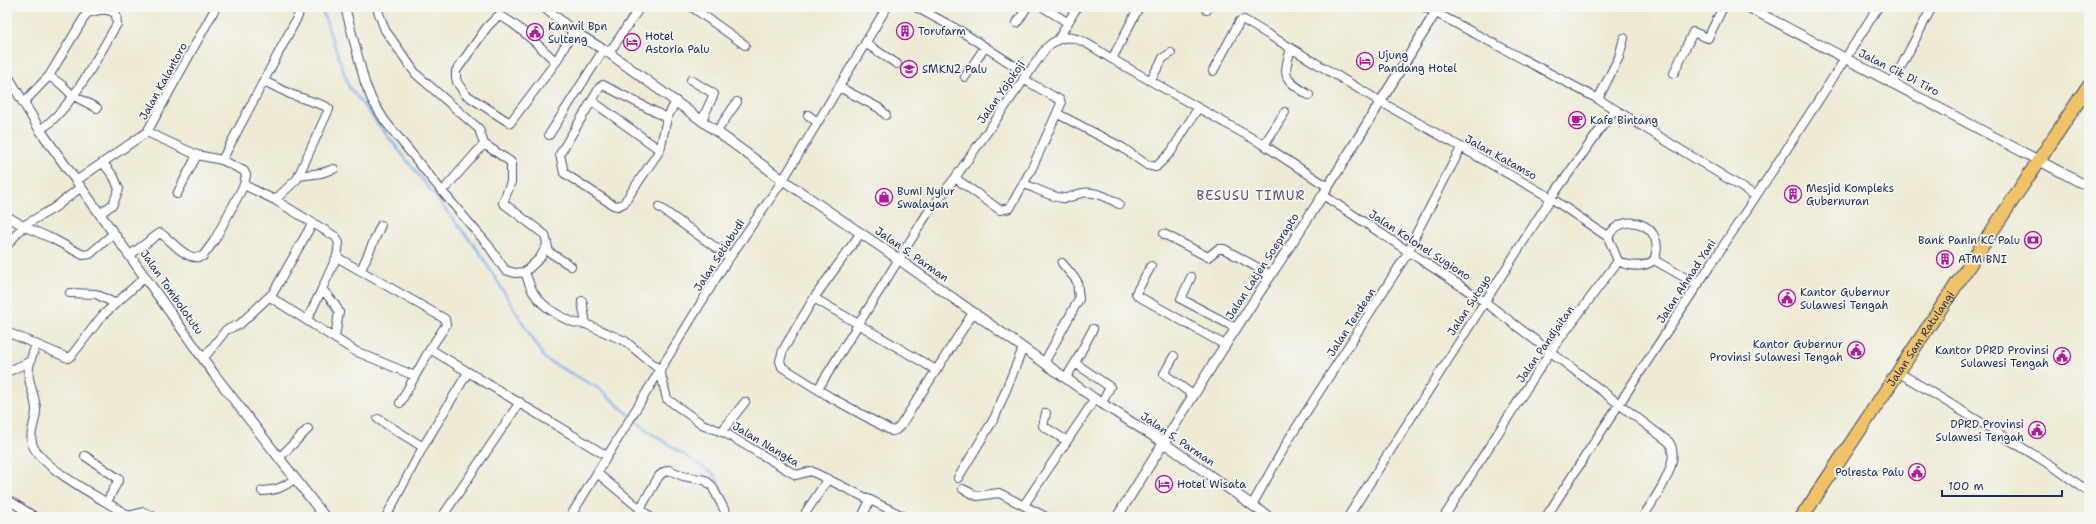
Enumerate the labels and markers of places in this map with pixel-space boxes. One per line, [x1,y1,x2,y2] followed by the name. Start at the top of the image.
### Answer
[548,19,608,47] place label: Kanwil Bpn Sulteng
[895,21,915,41] building icon: Torufarm
[525,22,545,42] public building icon: Kanwil Bpn Sulteng
[918,24,966,39] place label: Torufarm
[645,29,710,57] place label: Hotel Astoria Palu
[622,32,642,52] hotel icon: Hotel Astoria Palu
[1378,48,1458,76] place label: Ujung Pandang Hotel
[1355,51,1375,71] hotel icon: Ujung Pandang Hotel
[899,59,919,79] school or university icon: SMKN2 Palu
[922,62,987,77] place label: SMKN2 Palu
[1567,110,1587,130] cafe icon: Kafe Bintang
[1590,113,1658,128] place label: Kafe Bintang
[1806,181,1894,209] place label: Mesjid Kompleks Gubernuran
[897,184,955,212] place label: Bumi Nyiur Swalayan
[1783,184,1803,204] building icon: Mesjid Kompleks Gubernuran
[874,187,894,207] shop icon: Bumi Nyiur Swalayan
[2023,230,2043,250] bank icon: Bank Panin KC Palu
[1918,233,2020,248] place label: Bank Panin KC Palu
[1935,249,1955,269] building icon: ATM BNI
[1958,252,2007,267] place label: ATM BNI
[1800,285,1890,313] place label: Kantor Gubernur Sulawesi Tengah
[1777,288,1797,308] public building icon: Kantor Gubernur Sulawesi Tengah
[1710,337,1843,365] place label: Kantor Gubernur Provinsi Sulawesi Tengah
[1846,340,1866,360] public building icon: Kantor Gubernur Provinsi Sulawesi Tengah
[1935,343,2049,371] place label: Kantor DPRD Provinsi Sulawesi Tengah
[2052,346,2072,366] public building icon: Kantor DPRD Provinsi Sulawesi Tengah
[1936,417,2024,445] place label: DPRD Provinsi Sulawesi Tengah
[2027,420,2047,440] public building icon: DPRD Provinsi Sulawesi Tengah
[1907,462,1927,482] public building icon: Polresta Palu
[1835,465,1904,480] place label: Polresta Palu
[1154,474,1174,494] hotel icon: Hotel Wisata
[1177,477,1246,492] place label: Hotel Wisata

